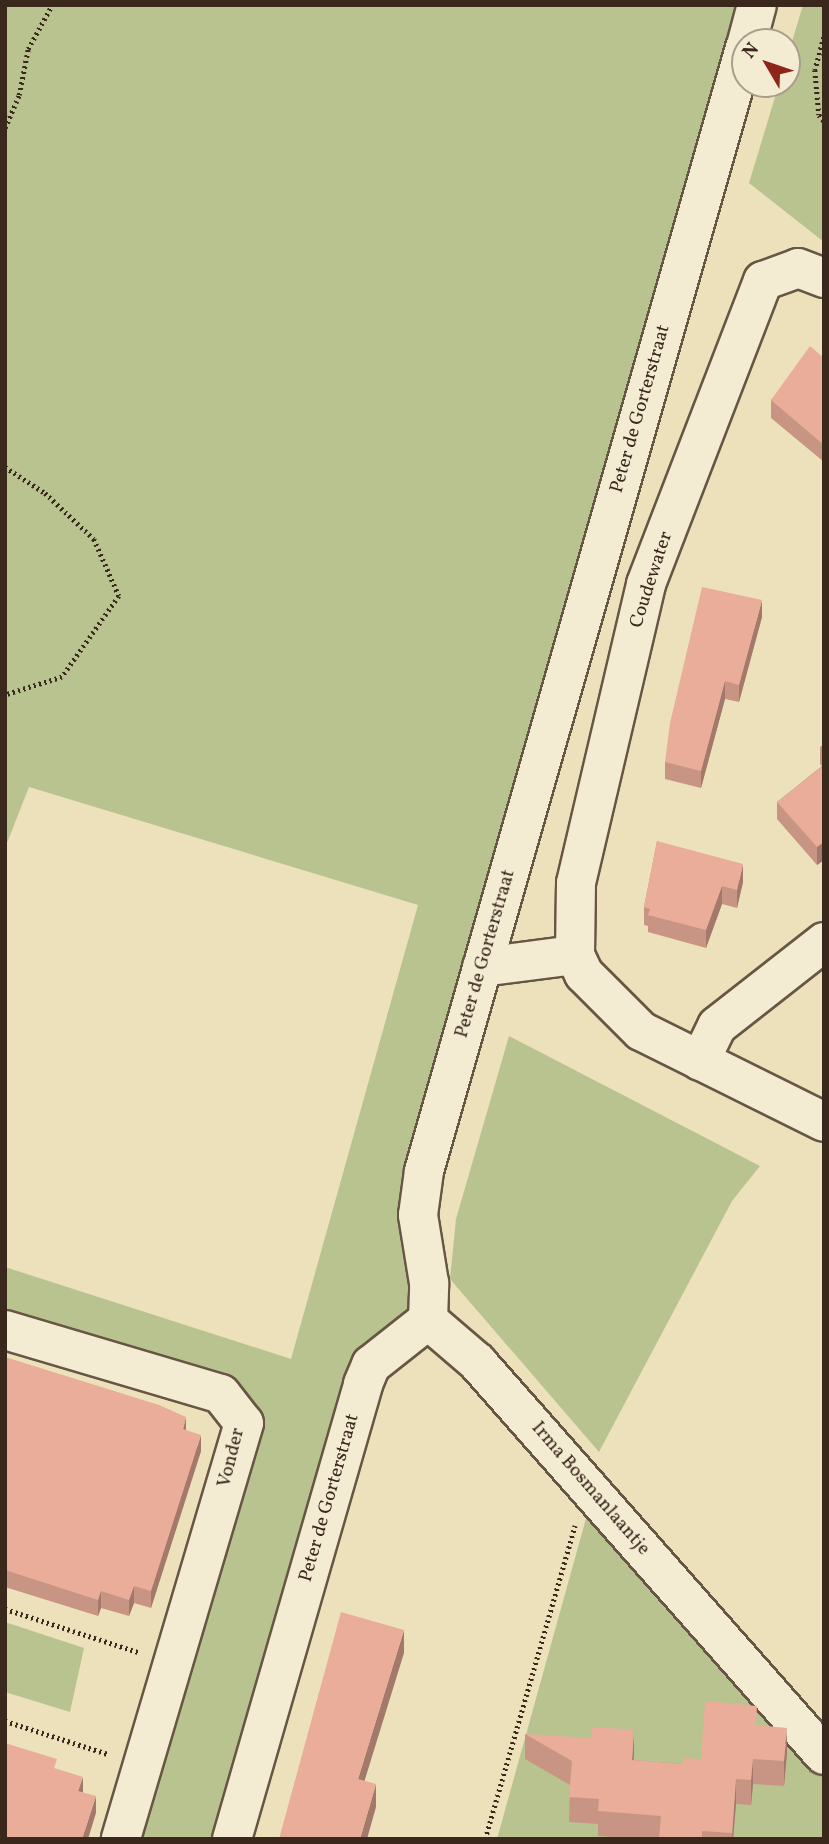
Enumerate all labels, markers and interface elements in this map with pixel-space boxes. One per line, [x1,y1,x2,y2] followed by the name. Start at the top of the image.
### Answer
[731,28,801,98] north arrow
[737,38,766,65] text: N
[606,322,676,496] street label: Peter de Gorterstraat
[626,529,678,631] street label: Coudewater
[451,867,521,1041] street label: Peter de Gorterstraat
[295,1411,365,1585] street label: Peter de Gorterstraat
[526,1418,654,1560] street label: Irma Bosmanlaantje
[214,1426,250,1490] street label: Vonder

